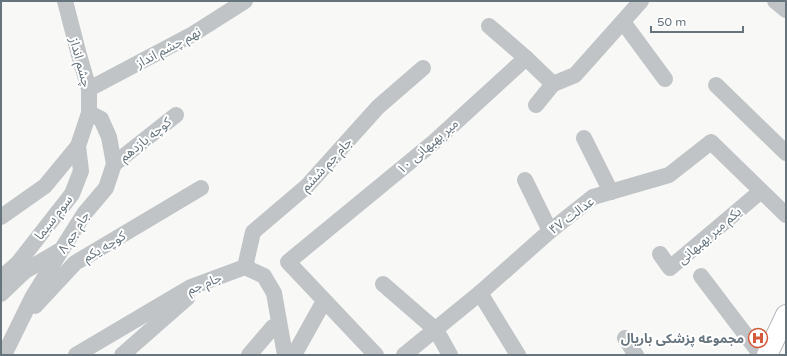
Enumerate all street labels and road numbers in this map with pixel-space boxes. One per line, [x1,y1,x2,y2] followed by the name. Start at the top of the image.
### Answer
[132,24,205,74] street label: نهم چشم انداز
[64,35,94,90] street label: چشم انداز
[117,114,176,167] street label: کوچه یازدهم
[394,116,462,178] street label: ۱۰ میر بهبهانی
[298,134,357,196] street label: جام جم ششم
[31,192,77,244] street label: سوم سیما
[546,193,598,238] street label: عدالت ۴۷
[674,204,746,269] street label: یکم میر بهبهانی
[54,208,95,258] street label: ۸ جام جم
[80,228,130,267] street label: کوچه یکم
[185,270,225,300] street label: جام جم

